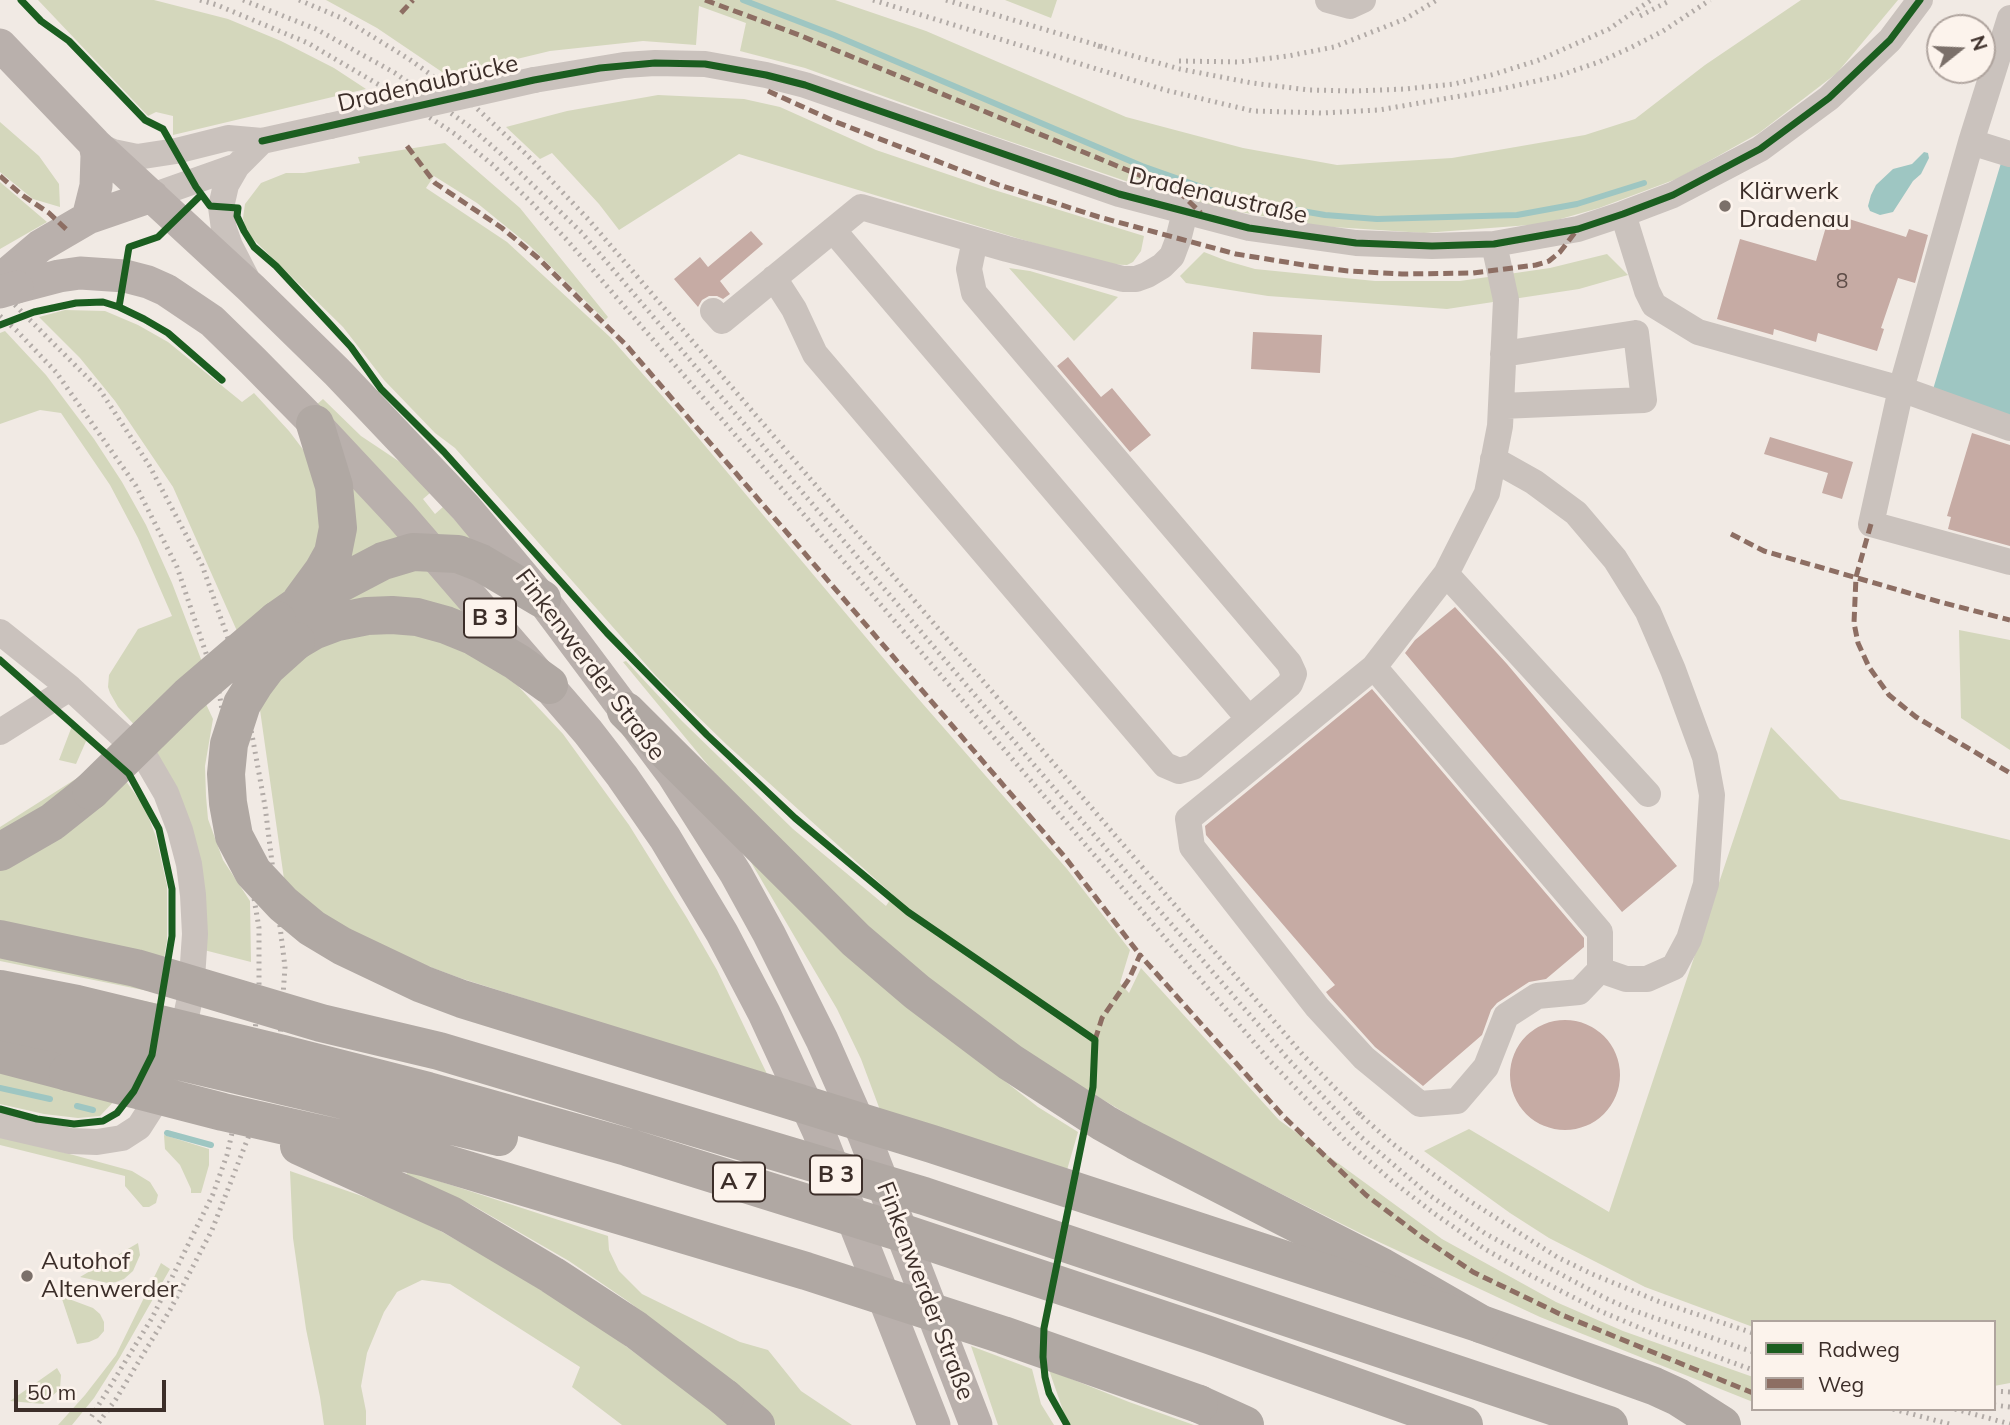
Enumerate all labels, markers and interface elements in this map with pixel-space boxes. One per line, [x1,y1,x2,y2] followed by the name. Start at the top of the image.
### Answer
[1926,14,1996,84] north arrow
[1965,33,1993,54] text: N
[335,49,521,119] street label: Dradenaubrücke
[1126,161,1310,231] street label: Dradenaustraße
[1739,178,1850,234] place label: Klärwerk Dradenau
[1717,198,1733,214] marker: Klärwerk Dradenau
[1836,269,1848,295] house number: 8
[509,564,671,766] street label: Finkenwerder Straße
[464,598,516,638] road number: B 3
[810,1156,862,1194] road number: B 3
[713,1162,765,1202] road number: A 7
[870,1178,980,1404] street label: Finkenwerder Straße
[41,1248,178,1304] place label: Autohof Altenwerder
[19,1268,35,1284] marker: Autohof Altenwerder
[1751,1320,1996,1411] legend
[1818,1336,1900,1362] text: Radweg
[18,1366,170,1410] scale bar
[1818,1371,1864,1397] text: Weg
[27,1379,76,1405] text: 50 m

